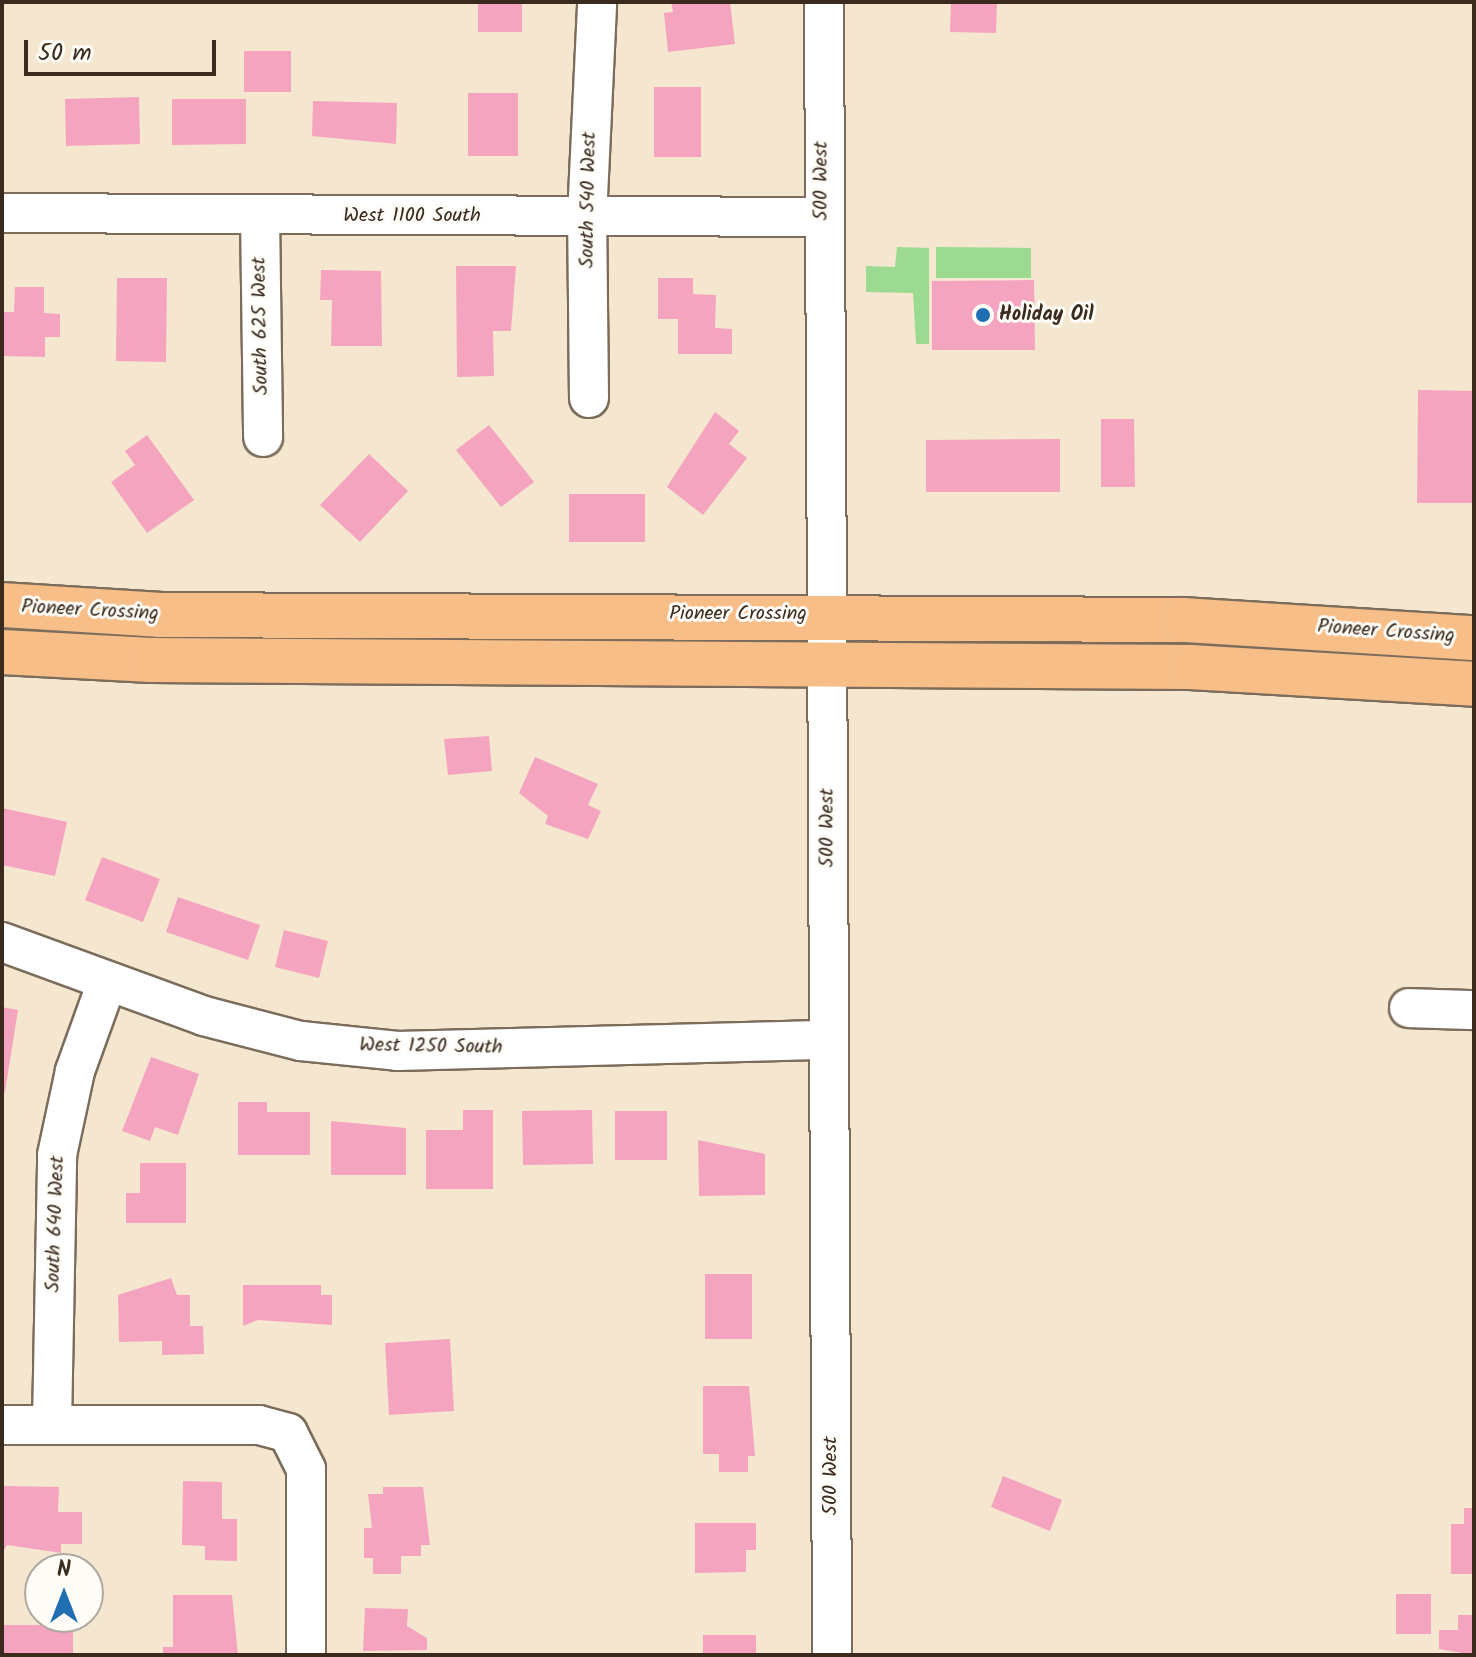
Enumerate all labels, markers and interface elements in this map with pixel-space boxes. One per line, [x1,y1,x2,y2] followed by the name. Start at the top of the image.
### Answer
[28,24,220,74] scale bar
[38,34,92,73] text: 50 m
[576,132,602,268] street label: South 540 West
[810,141,834,221] street label: 500 West
[343,204,481,228] street label: West 1100 South
[248,257,274,395] street label: South 625 West
[999,303,1094,327] place label: Holiday Oil
[974,306,992,324] marker: Holiday Oil
[21,595,159,627] street label: Pioneer Crossing
[669,602,807,626] street label: Pioneer Crossing
[1317,615,1455,649] street label: Pioneer Crossing
[816,788,840,868] street label: 500 West
[359,1034,503,1060] street label: West 1250 South
[42,1155,70,1293] street label: South 640 West
[819,1436,843,1516] street label: 500 West
[24,1553,104,1633] north arrow
[57,1553,71,1588] text: N

